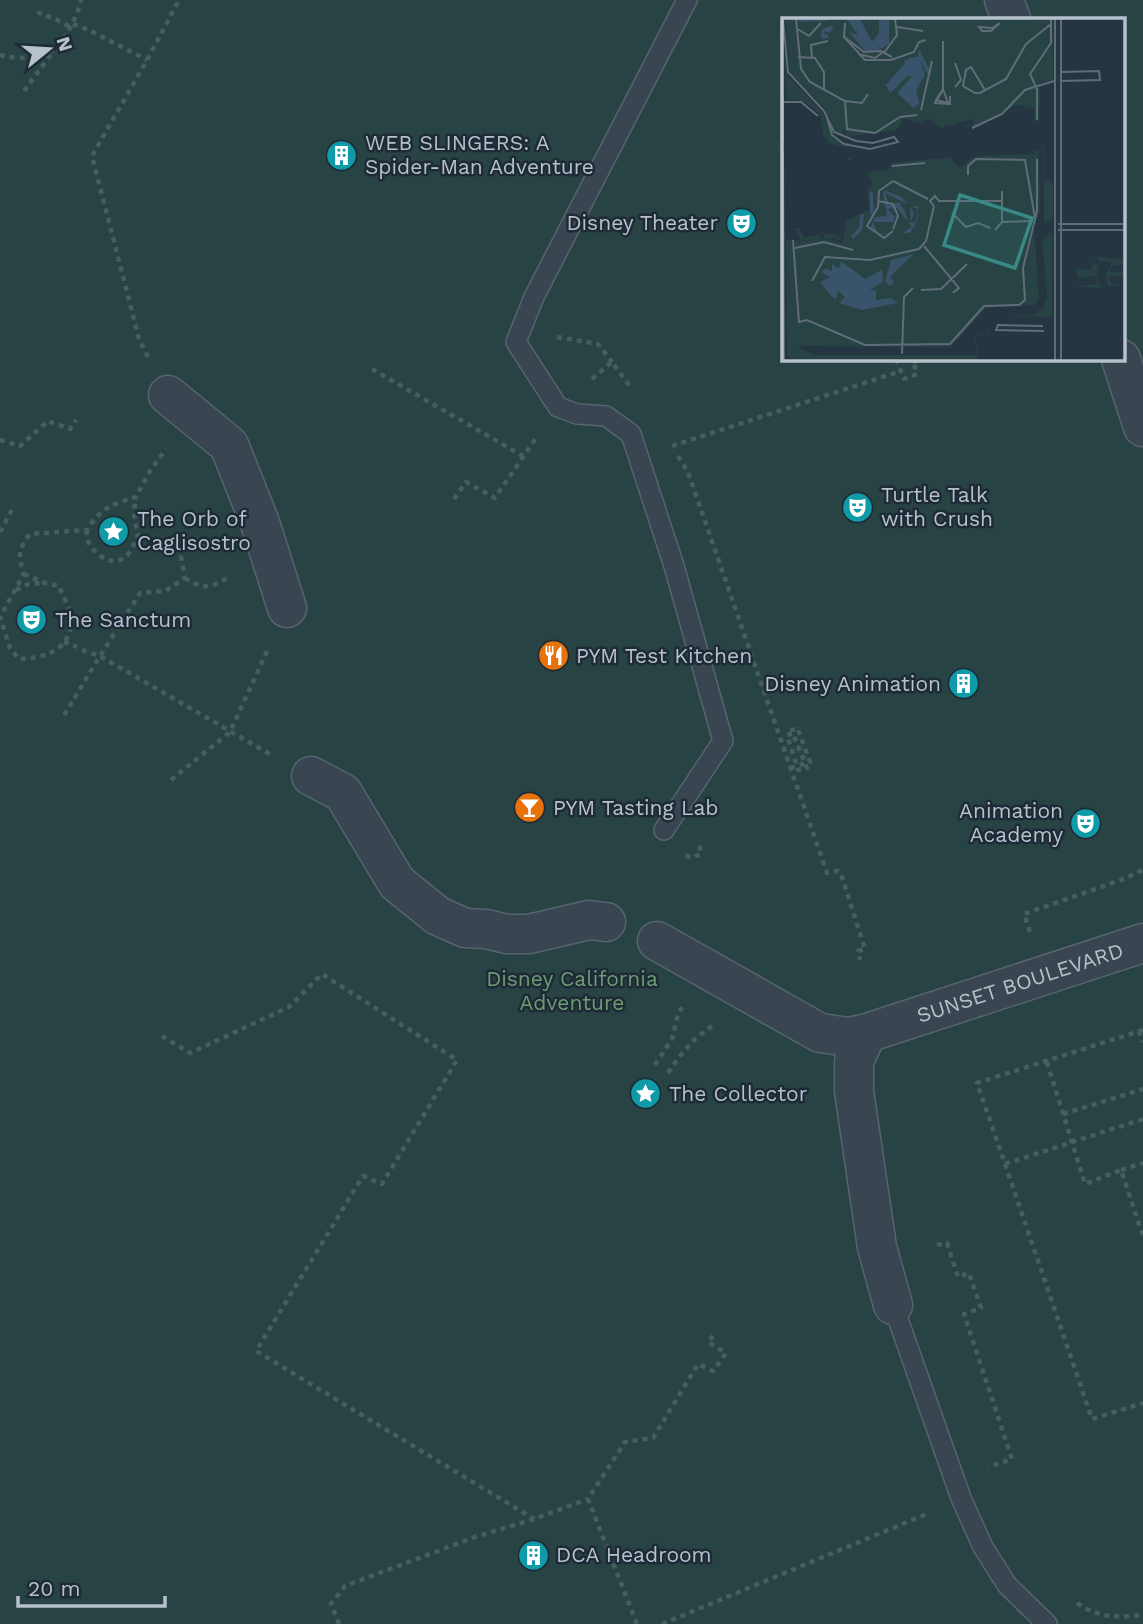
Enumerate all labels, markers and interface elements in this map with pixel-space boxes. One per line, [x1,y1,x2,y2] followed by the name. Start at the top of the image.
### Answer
[14,14,84,84] north arrow
[782,18,1126,360] inset map
[52,34,78,54] text: N
[365,130,594,179] place label: WEB SLINGERS: A Spider-Man Adventure
[325,138,359,172] building icon: WEB SLINGERS: A Spider-Man Adventure
[724,206,758,240] theatre icon: Disney Theater
[566,210,718,235] place label: Disney Theater
[881,482,993,531] place label: Turtle Talk with Crush
[841,490,875,524] theatre icon: Turtle Talk with Crush
[137,506,251,555] place label: The Orb of Caglisostro
[97,514,131,548] place icon: The Orb of Caglisostro
[15,603,49,637] theatre icon: The Sanctum
[55,607,191,632] place label: The Sanctum
[536,639,570,673] restaurant icon: PYM Test Kitchen
[576,643,752,668] place label: PYM Test Kitchen
[947,667,981,701] building icon: Disney Animation
[764,671,941,696] place label: Disney Animation
[513,791,547,825] bar icon: PYM Tasting Lab
[553,795,719,820] place label: PYM Tasting Lab
[959,798,1063,847] place label: Animation Academy
[1069,806,1103,840] theatre icon: Animation Academy
[914,937,1126,1028] street label: SUNSET BOULEVARD
[486,966,658,1015] park label: Disney California Adventure
[629,1077,663,1111] place icon: The Collector
[669,1081,808,1106] place label: The Collector
[516,1538,550,1572] building icon: DCA Headroom
[556,1542,712,1567] place label: DCA Headroom
[18,1564,164,1608] scale bar
[28,1576,80,1601] text: 20 m

